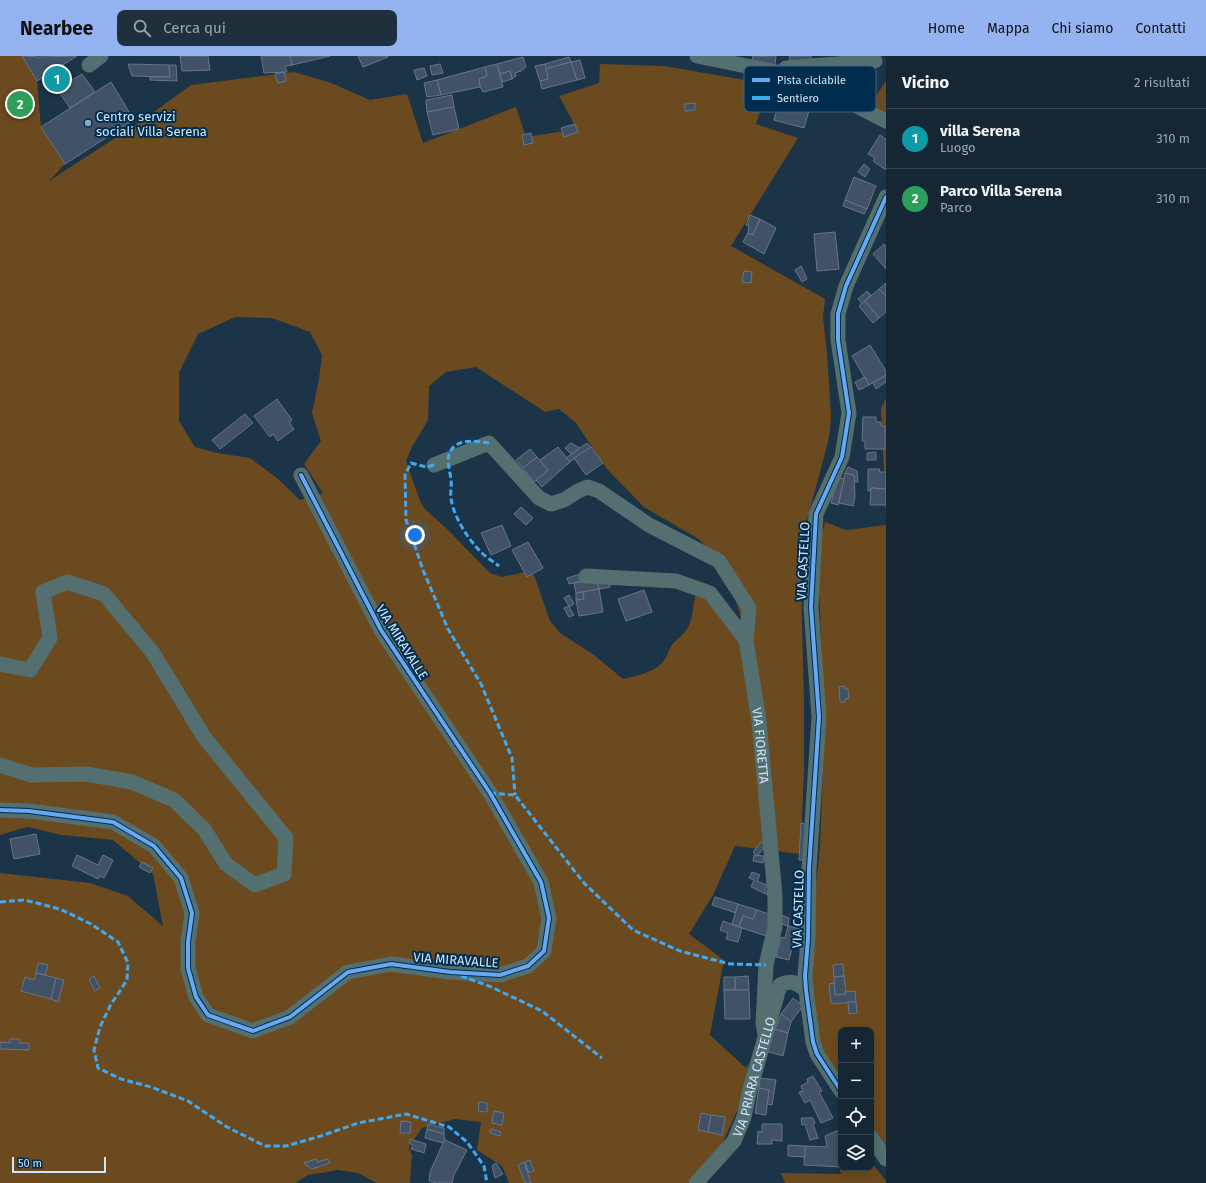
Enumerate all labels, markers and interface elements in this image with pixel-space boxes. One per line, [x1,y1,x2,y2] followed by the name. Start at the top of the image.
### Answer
[117,10,397,46] search box
[20,17,93,40] text: Nearbee
[131,17,153,39] icon: search
[163,19,226,37] text: Cerca qui
[928,20,965,37] text: Home
[987,20,1030,37] text: Mappa
[1052,20,1113,37] text: Chi siamo
[1135,20,1186,37] text: Contatti
[44,64,70,94] pin: 1
[744,66,876,112] legend
[902,72,949,93] text: Vicino
[777,74,846,87] text: Pista ciclabile
[1134,75,1190,90] text: 2 risultati
[7,89,33,119] pin: 2
[777,92,819,105] text: Sentiero
[96,109,207,139] place label: Centro servizi sociali Villa Serena
[83,118,93,128] marker: Centro servizi sociali Villa Serena
[940,122,1020,140] text: villa Serena
[912,131,918,146] text: 1
[1156,131,1190,146] text: 310 m
[940,140,976,155] text: Luogo
[940,182,1062,200] text: Parco Villa Serena
[912,191,918,206] text: 2
[1156,191,1190,206] text: 310 m
[940,200,972,215] text: Parco
[793,521,813,601] street label: VIA CASTELLO
[405,525,425,545] your location
[373,602,431,682] street label: VIA MIRAVALLE
[749,706,772,785] street label: VIA FIORETTA
[789,869,807,949] street label: VIA CASTELLO
[413,950,499,970] street label: VIA MIRAVALLE
[729,1015,778,1139] street label: VIA PRIARA CASTELLO
[838,1027,874,1171] map controls
[838,1027,874,1063] button: +
[838,1063,874,1099] button: −
[838,1099,874,1135] button: locate
[838,1135,874,1171] button: layers
[12,1155,106,1174] scale bar
[18,1157,42,1170] text: 50 m

